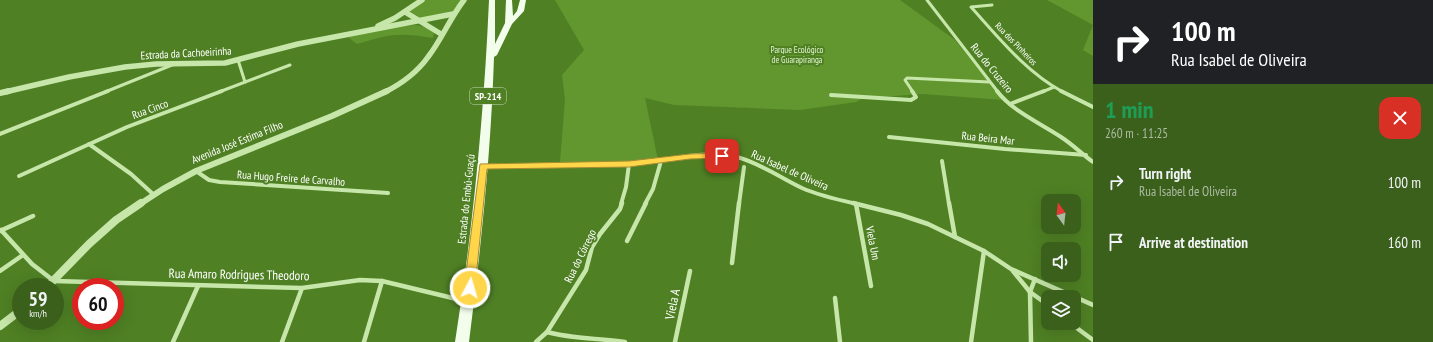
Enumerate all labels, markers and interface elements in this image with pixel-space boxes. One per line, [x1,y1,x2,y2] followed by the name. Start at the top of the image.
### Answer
[1171,12,1235,49] text: 100 m
[1105,16,1157,68] icon: right
[993,20,1040,67] street label: Rua dos Pinheiros
[968,40,1016,96] street label: Rua do Cruzeiro
[140,44,232,62] street label: Estrada da Cachoeirinha
[771,44,824,65] park label: Parque Ecológico de Guarapiranga
[1171,48,1307,71] text: Rua Isabel de Oliveira
[470,88,506,104] road number: SP-214
[1105,94,1153,125] text: 1 min
[130,96,170,122] street label: Rua Cinco
[1379,97,1421,139] button: close
[189,117,285,167] street label: Avenida José Estima Filho
[1105,125,1168,142] text: 260 m · 11:25
[961,128,1015,148] street label: Rua Beira Mar
[705,139,739,173] pin
[711,145,733,167] icon: arrive
[749,147,831,193] street label: Rua Isabel de Oliveira
[454,153,478,245] street label: Estrada do Embú-Guaçú
[1139,164,1191,183] text: Turn right
[236,167,346,189] street label: Rua Hugo Freire de Carvalho
[1105,171,1127,193] icon: right
[1388,173,1421,192] text: 100 m
[1139,183,1237,200] text: Rua Isabel de Oliveira
[1041,194,1081,234] north arrow
[1041,194,1081,330] map controls
[863,224,883,261] street label: Viela Um
[561,227,599,285] street label: Rua do Córrego
[1105,231,1127,253] icon: arrive
[1139,233,1248,252] text: Arrive at destination
[1388,233,1421,252] text: 160 m
[1041,242,1081,282] button: sound
[168,265,310,284] street label: Rua Amaro Rodrigues Theodoro
[449,267,491,309] position arrow
[72,278,124,330] speed limit sign: 60
[28,286,48,312] text: 59
[661,286,684,322] street label: Viela A
[1041,290,1081,330] button: layers
[29,307,47,320] text: km/h

